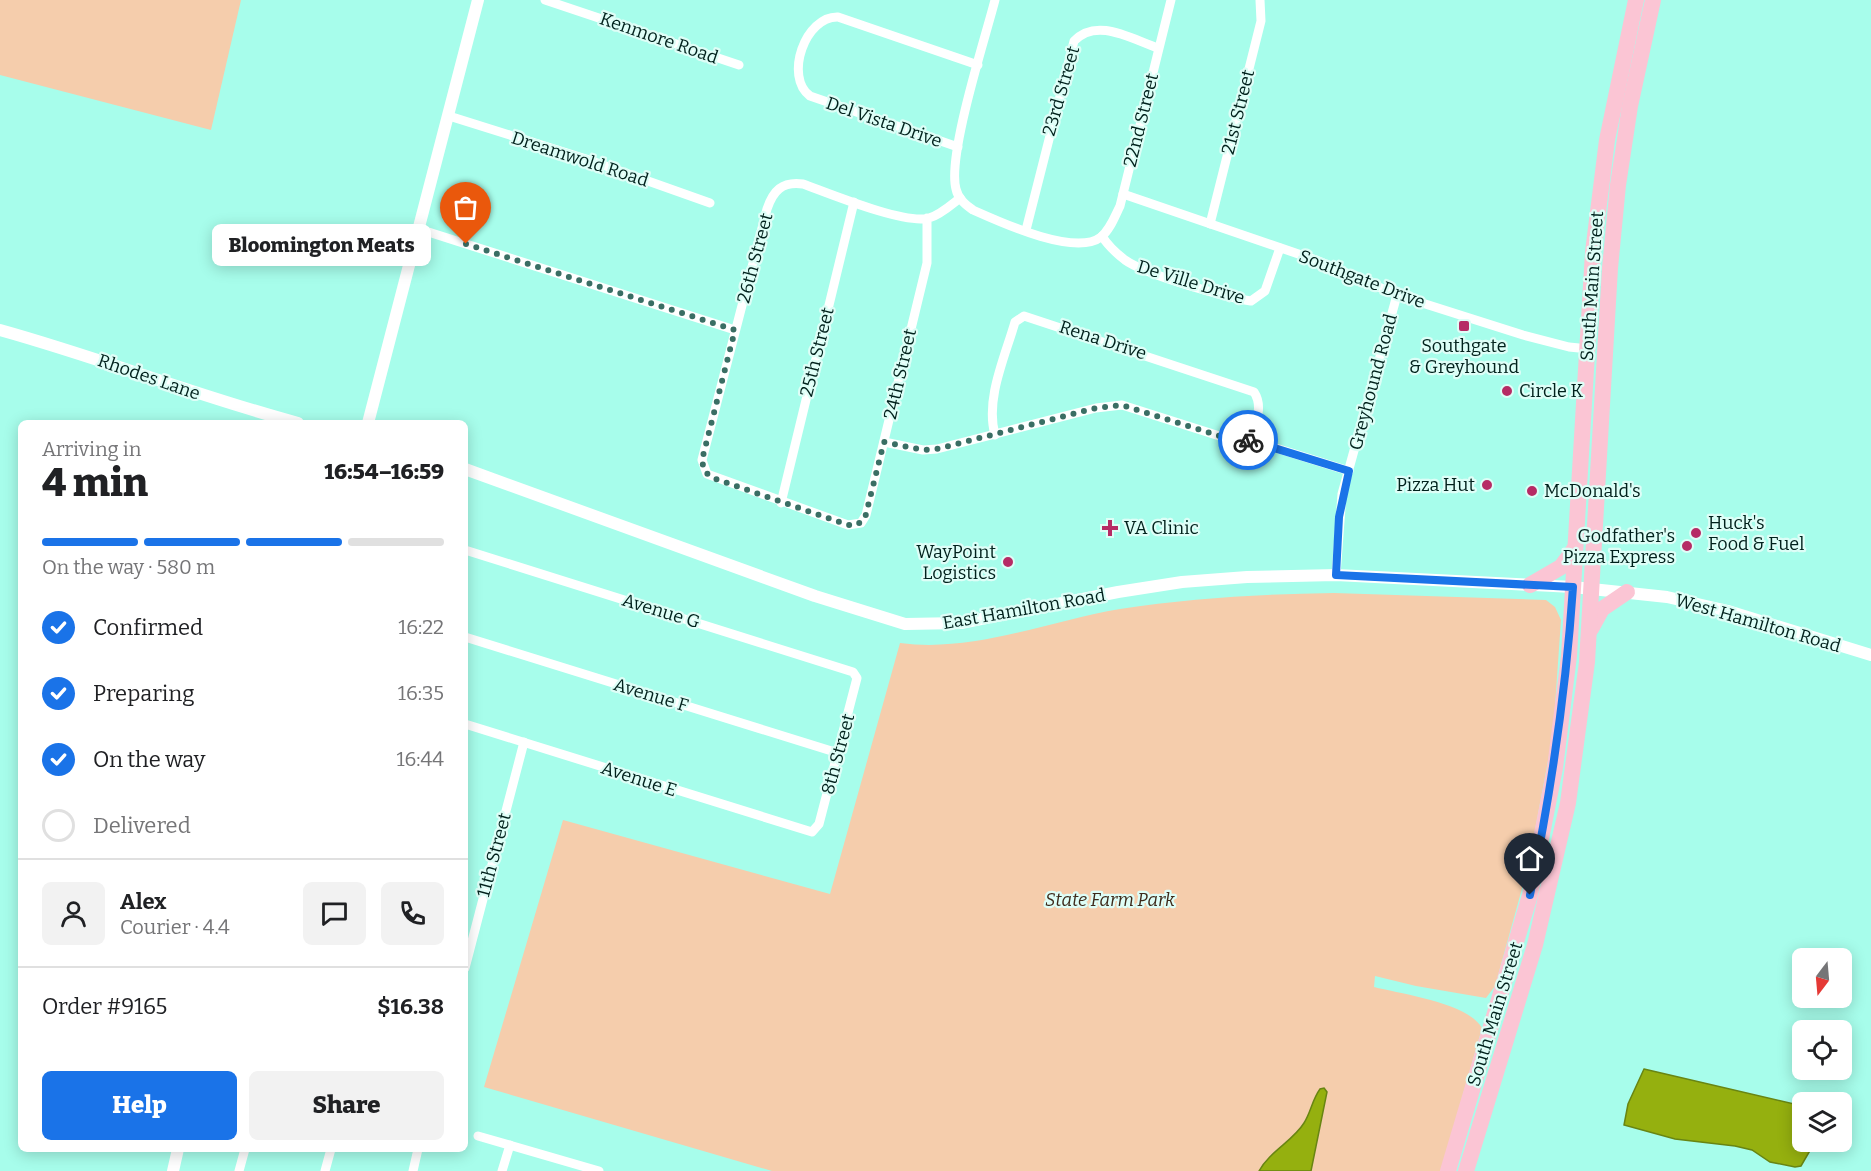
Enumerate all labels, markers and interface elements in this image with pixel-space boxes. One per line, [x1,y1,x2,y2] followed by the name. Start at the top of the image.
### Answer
[597,7,722,69] street label: Kenmore Road
[1038,43,1084,138] street label: 23rd Street
[1217,67,1259,157] street label: 21st Street
[1119,70,1163,169] street label: 22nd Street
[823,92,945,152] street label: Del Vista Drive
[509,126,652,192] street label: Dreamwold Road
[440,182,491,244] pin
[449,191,482,224] icon: bag
[732,210,778,305] street label: 26th Street
[1576,210,1608,362] street label: South Main Street
[211,223,430,265] callout: Bloomington Meats
[228,233,415,257] text: Bloomington Meats
[1296,245,1428,313] street label: Southgate Drive
[1134,255,1248,309] street label: De Ville Drive
[795,305,839,399] street label: 25th Street
[1344,311,1402,453] street label: Greyhound Road
[1057,316,1149,364] street label: Rena Drive
[1457,319,1471,333] marker: Southgate & Greyhound
[879,326,921,421] street label: 24th Street
[1409,335,1520,378] place label: Southgate & Greyhound
[95,349,203,405] street label: Rhodes Lane
[1519,380,1584,402] place label: Circle K
[1500,384,1514,398] marker: Circle K
[1218,410,1278,470] courier
[1232,424,1265,457] icon: bike
[42,437,141,461] text: Arriving in
[324,458,444,485] text: 16:54–16:59
[42,460,148,506] text: 4 min
[1396,474,1475,496] place label: Pizza Hut
[1480,478,1494,492] marker: Pizza Hut
[1544,480,1641,502] place label: McDonald's
[1525,484,1539,498] marker: McDonald's
[1708,512,1804,555] place label: Huck's Food & Fuel
[1124,517,1199,539] place label: VA Clinic
[1101,519,1119,537] marker: VA Clinic
[1563,525,1675,568] place label: Godfather's Pizza Express
[1689,526,1703,540] marker: Huck's Food & Fuel
[1680,539,1694,553] marker: Godfather's Pizza Express
[916,541,996,584] place label: WayPoint Logistics
[42,555,215,579] text: On the way · 580 m
[1001,555,1015,569] marker: WayPoint Logistics
[941,584,1107,634] street label: East Hamilton Road
[619,589,703,633] street label: Avenue G
[1673,589,1844,657] street label: West Hamilton Road
[42,611,75,644] icon: check
[93,614,203,641] text: Confirmed
[398,615,444,639] text: 16:22
[611,673,691,717] street label: Avenue F
[42,677,75,710] icon: check
[93,680,195,707] text: Preparing
[398,681,444,705] text: 16:35
[817,711,859,797] street label: 8th Street
[42,743,75,776] icon: check
[93,746,205,773] text: On the way
[396,747,444,771] text: 16:44
[598,756,680,802] street label: Avenue E
[472,810,516,900] street label: 11th Street
[93,812,191,839] text: Delivered
[1504,833,1555,895] pin
[1513,842,1546,875] icon: home
[42,882,105,945] button: person
[303,882,366,945] button: chat
[381,882,444,945] button: phone
[120,888,166,915] text: Alex
[1045,889,1175,911] park label: State Farm Park
[120,915,230,939] text: Courier · 4.4
[1463,939,1528,1089] street label: South Main Street
[1792,948,1852,1008] north arrow
[1792,948,1852,1152] map controls
[42,993,167,1020] text: Order #9165
[377,993,444,1020] text: $16.38
[1792,1020,1852,1080] button: locate
[42,1071,237,1140] button: Help
[249,1071,444,1140] button: Share
[1792,1092,1852,1152] button: layers

